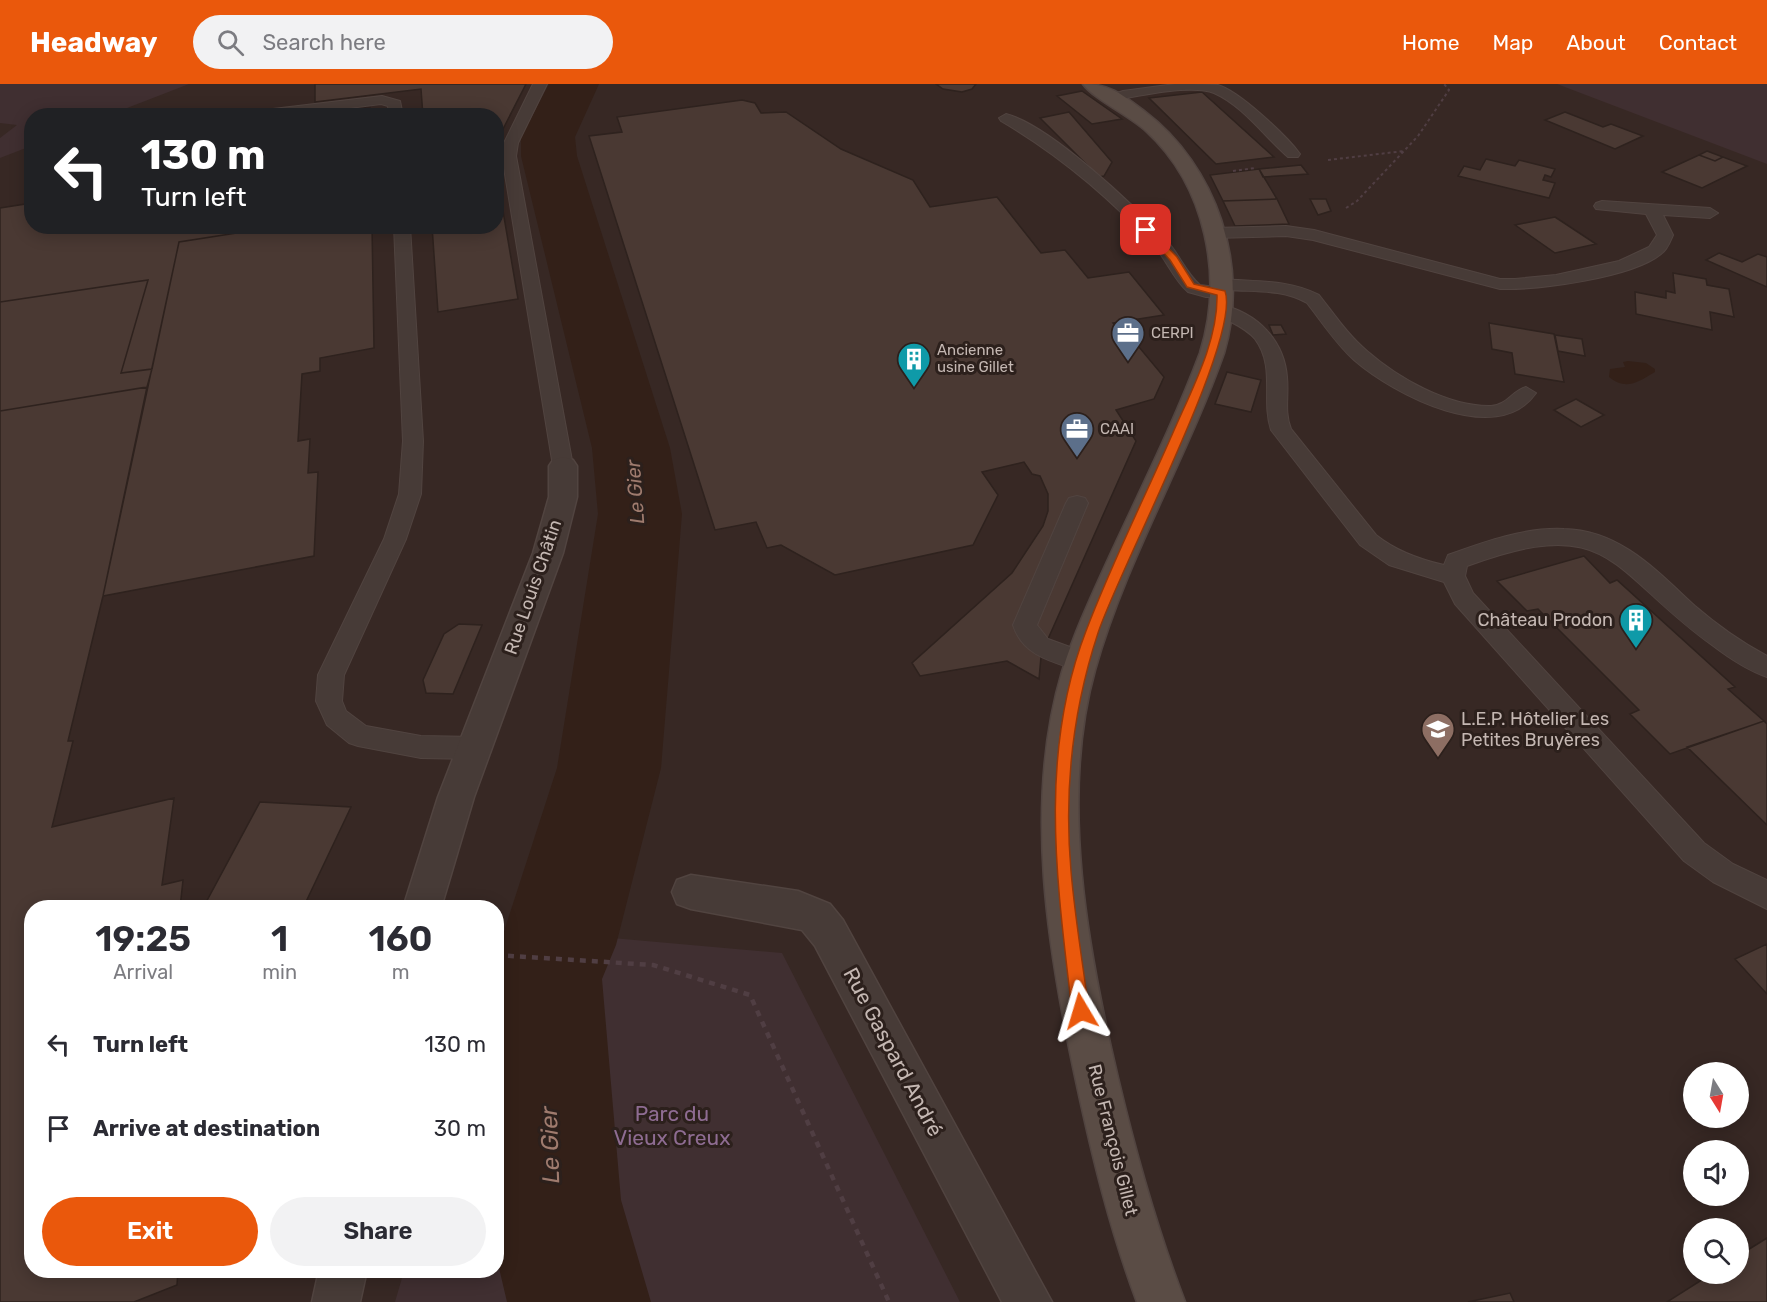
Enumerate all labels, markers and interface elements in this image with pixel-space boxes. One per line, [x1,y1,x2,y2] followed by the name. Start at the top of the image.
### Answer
[193,15,613,69] search box
[30,26,157,59] text: Headway
[214,26,247,59] icon: search
[262,29,386,56] text: Search here
[1402,30,1459,55] text: Home
[1492,30,1533,55] text: Map
[1566,30,1626,55] text: About
[1659,30,1737,55] text: Contact
[141,130,266,180] text: 130 m
[42,132,120,210] icon: left
[141,181,246,213] text: Turn left
[1120,204,1171,255] pin
[1129,213,1162,246] icon: arrive
[1110,315,1146,362] office icon: CERPI
[1151,324,1194,342] place label: CERPI
[896,341,932,388] building icon: Ancienne usine Gillet
[937,341,1014,376] place label: Ancienne usine Gillet
[1059,411,1095,458] office icon: CAAI
[1100,420,1134,438] place label: CAAI
[621,458,649,525] water label: Le Gier
[500,517,566,657] street label: Rue Louis Châtin
[1618,602,1654,649] building icon: Château Prodon
[1477,609,1613,631] place label: Château Prodon
[1461,708,1609,751] place label: L.E.P. Hôtelier Les Petites Bruyères
[1420,711,1456,758] school or university icon: L.E.P. Hôtelier Les Petites Bruyères
[95,917,191,960] text: 19:25
[271,917,288,960] text: 1
[368,917,433,960] text: 160
[113,960,173,984] text: Arrival
[262,960,297,984] text: min
[392,960,409,984] text: m
[838,963,949,1140] street label: Rue Gaspard André
[1049,979,1113,1043] position arrow
[42,1028,75,1061] icon: left
[93,1031,188,1058] text: Turn left
[424,1031,486,1058] text: 130 m
[1084,1062,1142,1218] street label: Rue François Gillet
[1683,1062,1749,1128] north arrow
[1683,1062,1749,1284] map controls
[613,1101,731,1150] park label: Parc du Vieux Creux
[535,1105,565,1184] water label: Le Gier
[42,1112,75,1145] icon: arrive
[93,1115,320,1142] text: Arrive at destination
[434,1115,486,1142] text: 30 m
[1683,1140,1749,1206] button: sound
[42,1197,258,1266] button: Exit
[270,1197,486,1266] button: Share
[1683,1218,1749,1284] button: search

